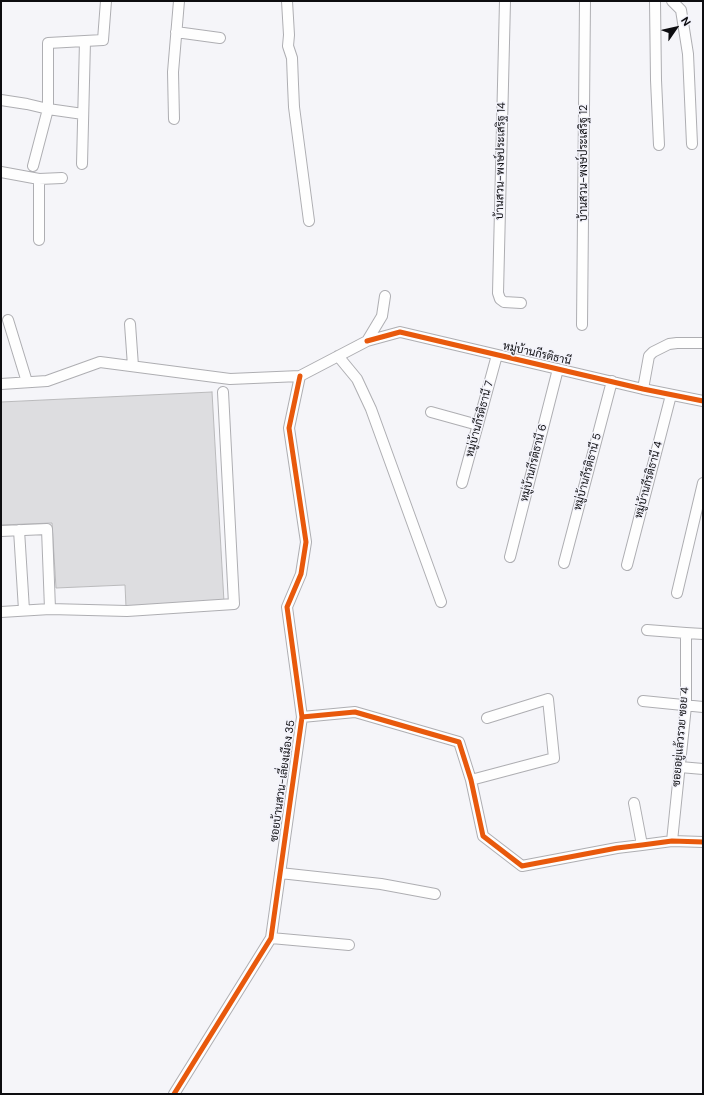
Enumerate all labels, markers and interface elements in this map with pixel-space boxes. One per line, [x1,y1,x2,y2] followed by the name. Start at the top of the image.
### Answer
[656,8,696,48] north arrow
[678,14,694,29] text: N
[493,102,509,220] street label: บ้านสวน-พงษ์ประเสริฐ 14
[577,105,591,221] street label: บ้านสวน-พงษ์ประเสริฐ 12
[501,340,573,368] street label: หมู่บ้านกีรติธานี
[463,379,497,459] street label: หมู่บ้านกีรติธานี 7
[518,423,550,503] street label: หมู่บ้านกีรติธานี 6
[571,432,605,512] street label: หมู่บ้านกีรติธานี 5
[632,440,666,520] street label: หมู่บ้านกีรติธานี 4
[670,687,692,787] street label: ซอยอยู่แล้วรวย ซอย 4
[268,719,298,843] street label: ซอยบ้านสวน-เลี่ยงเมือง 35

